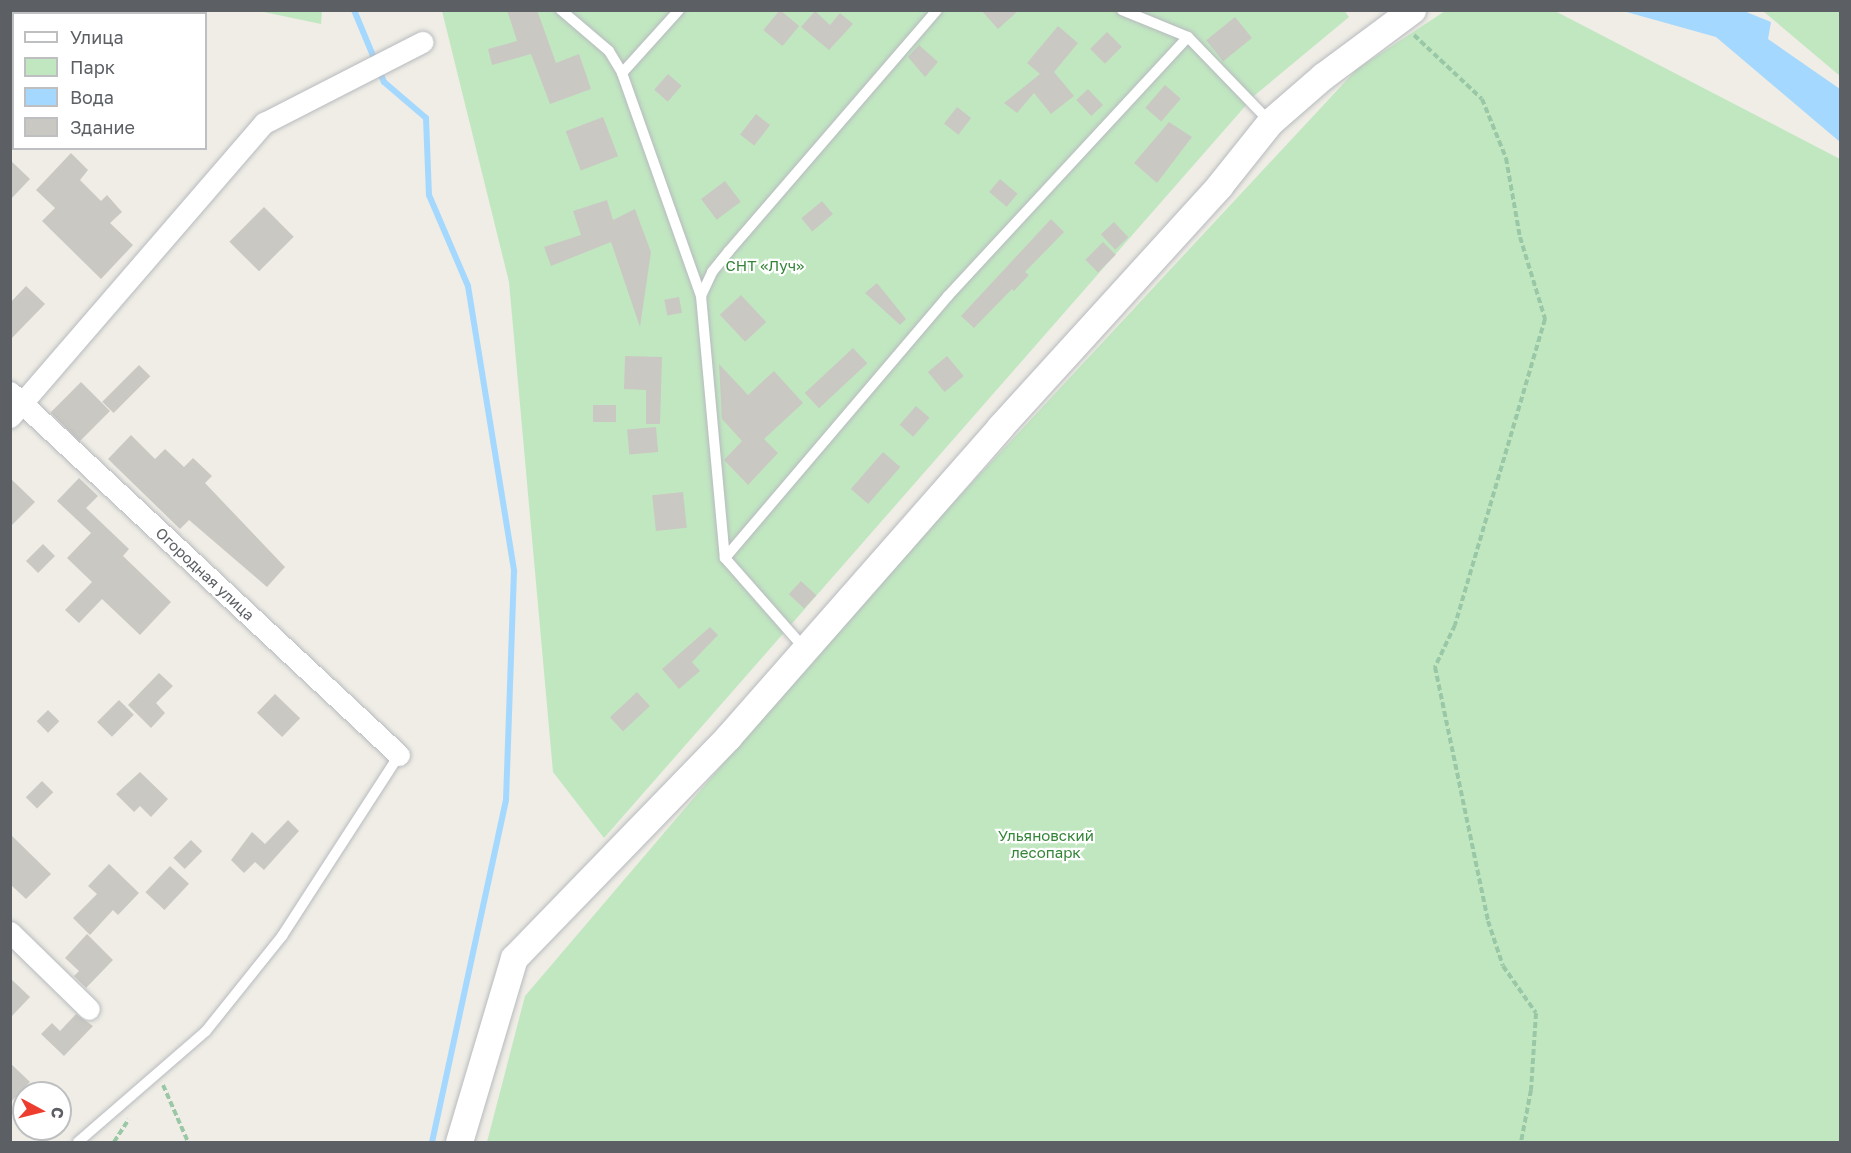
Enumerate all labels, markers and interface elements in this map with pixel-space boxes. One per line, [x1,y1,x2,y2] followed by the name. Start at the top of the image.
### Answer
[12,12,207,150] legend
[70,26,124,48] text: Улица
[70,56,115,78] text: Парк
[70,86,114,108] text: Вода
[70,116,135,138] text: Здание
[726,257,804,275] park label: СНТ «Луч»
[152,524,258,624] street label: Огородная улица
[998,826,1094,861] park label: Ульяновский лесопарк
[12,1081,72,1141] north arrow
[47,1106,68,1120] text: С

